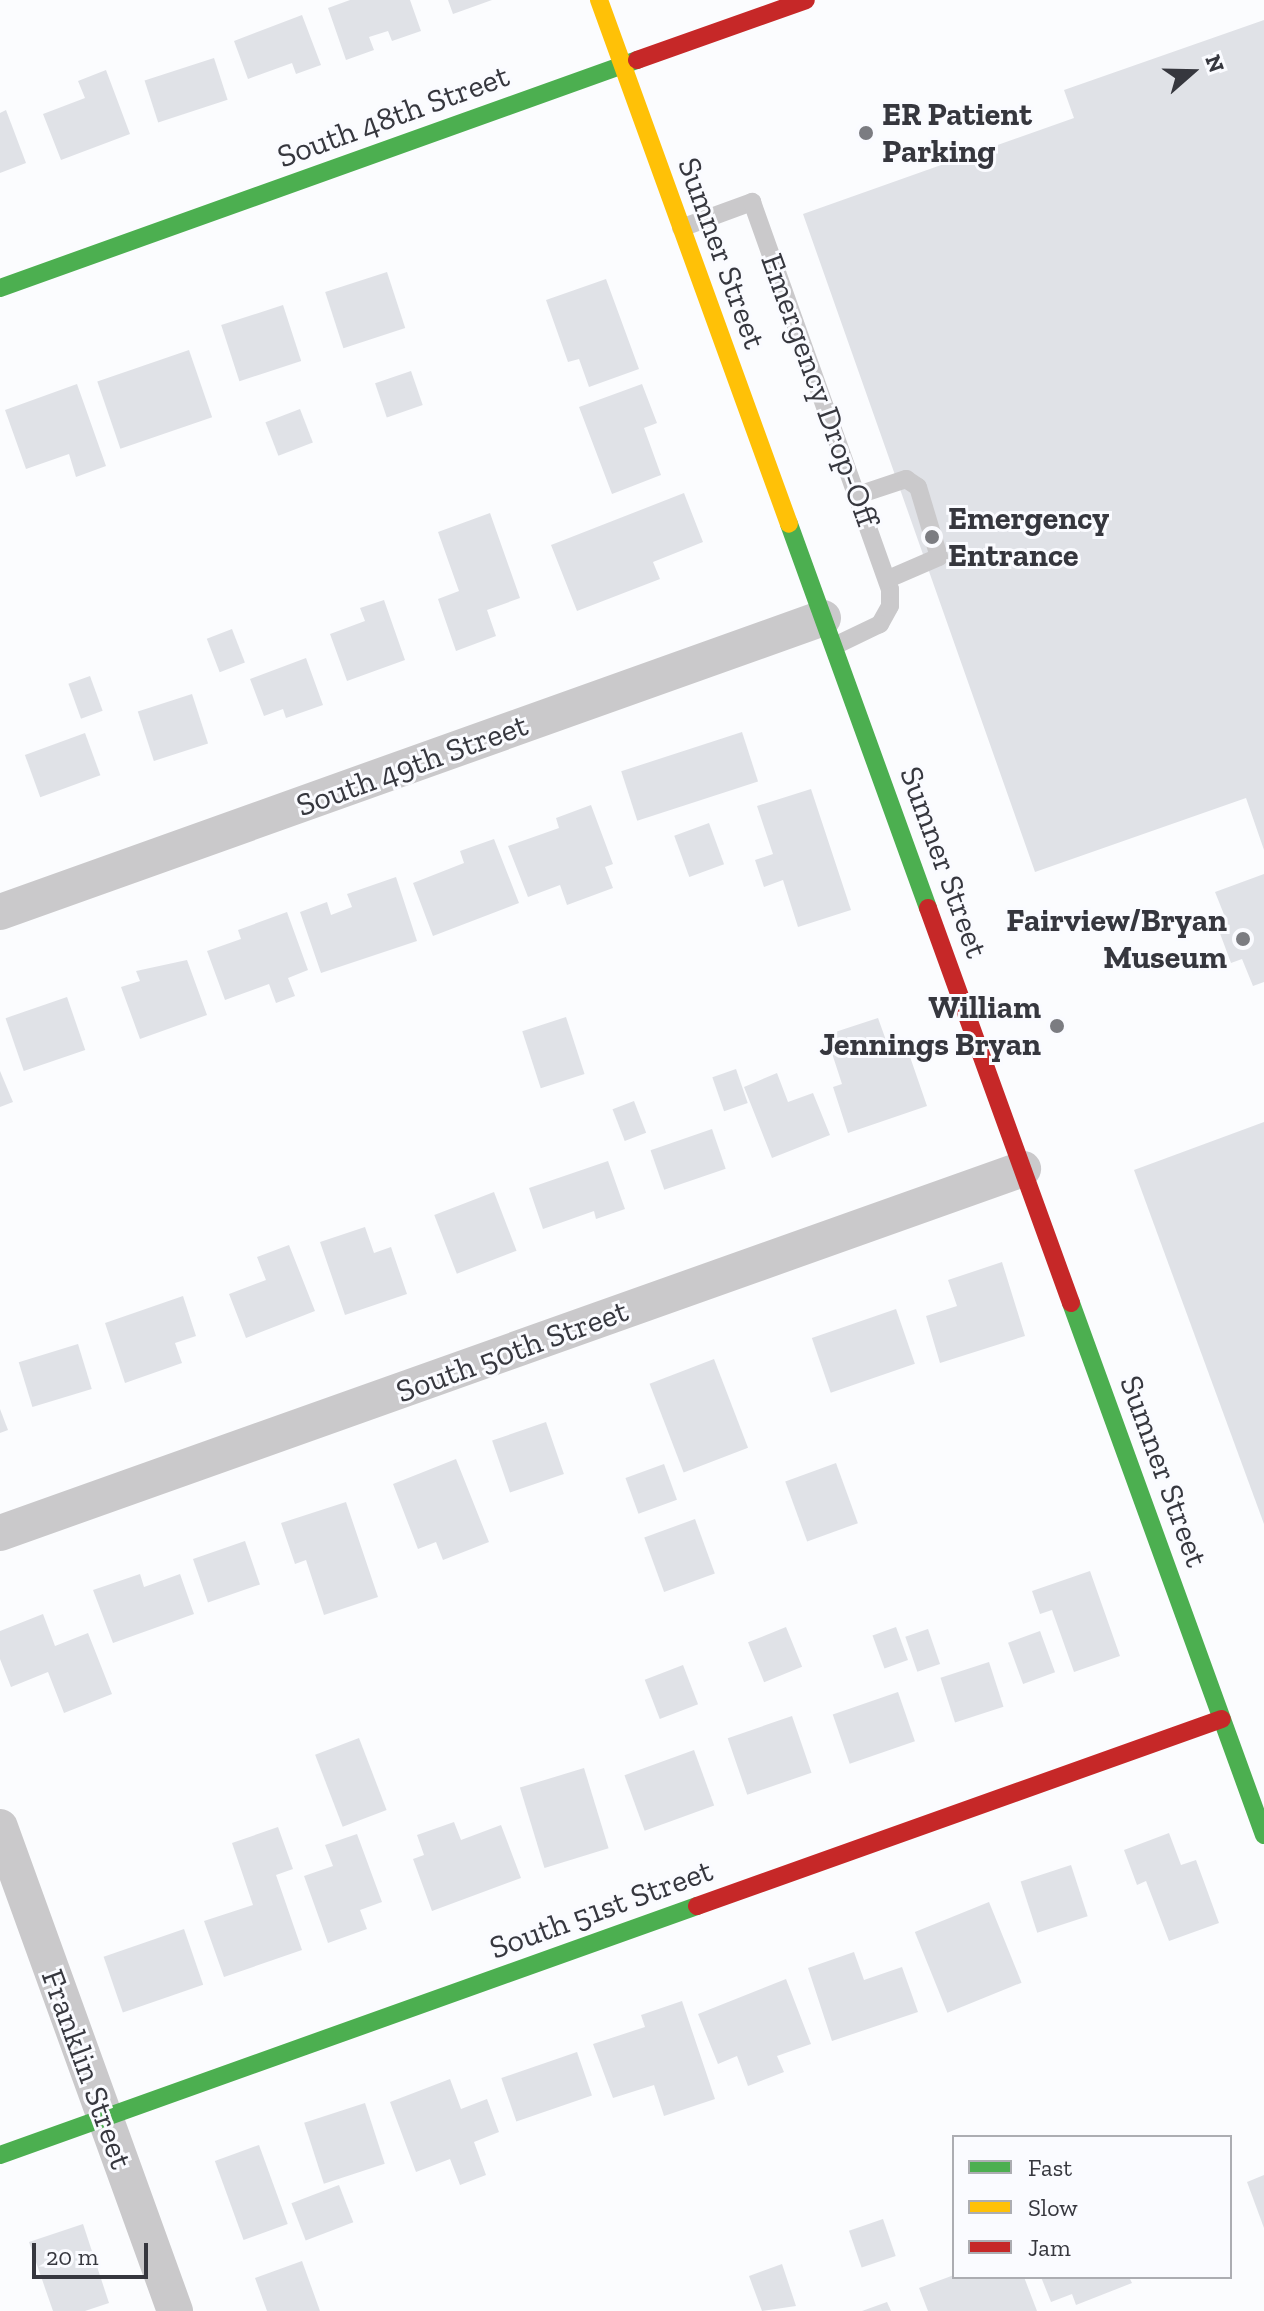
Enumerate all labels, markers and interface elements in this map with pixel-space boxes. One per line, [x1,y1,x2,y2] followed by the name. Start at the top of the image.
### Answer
[1152,32,1232,112] north arrow
[1199,51,1231,76] text: N
[272,56,514,176] street label: South 48th Street
[882,96,1032,171] place label: ER Patient Parking
[857,124,875,142] marker: ER Patient Parking
[670,152,774,354] street label: Sumner Street
[753,248,887,532] street label: Emergency Drop-Off
[948,500,1109,575] place label: Emergency Entrance
[923,528,941,546] marker: Emergency Entrance
[291,705,533,825] street label: South 49th Street
[892,761,996,963] street label: Sumner Street
[1006,902,1227,977] place label: Fairview/Bryan Museum
[1234,930,1252,948] marker: Fairview/Bryan Museum
[819,989,1041,1064] place label: William Jennings Bryan
[1048,1017,1066,1035] marker: William Jennings Bryan
[390,1291,634,1411] street label: South 50th Street
[1112,1370,1216,1572] street label: Sumner Street
[484,1851,718,1967] street label: South 51st Street
[33,1964,141,2174] street label: Franklin Street
[952,2135,1232,2279] legend
[1028,2153,1072,2182] text: Fast
[1028,2193,1078,2222] text: Slow
[36,2227,152,2277] scale bar
[1028,2233,1071,2262] text: Jam
[46,2242,98,2271] text: 20 m

